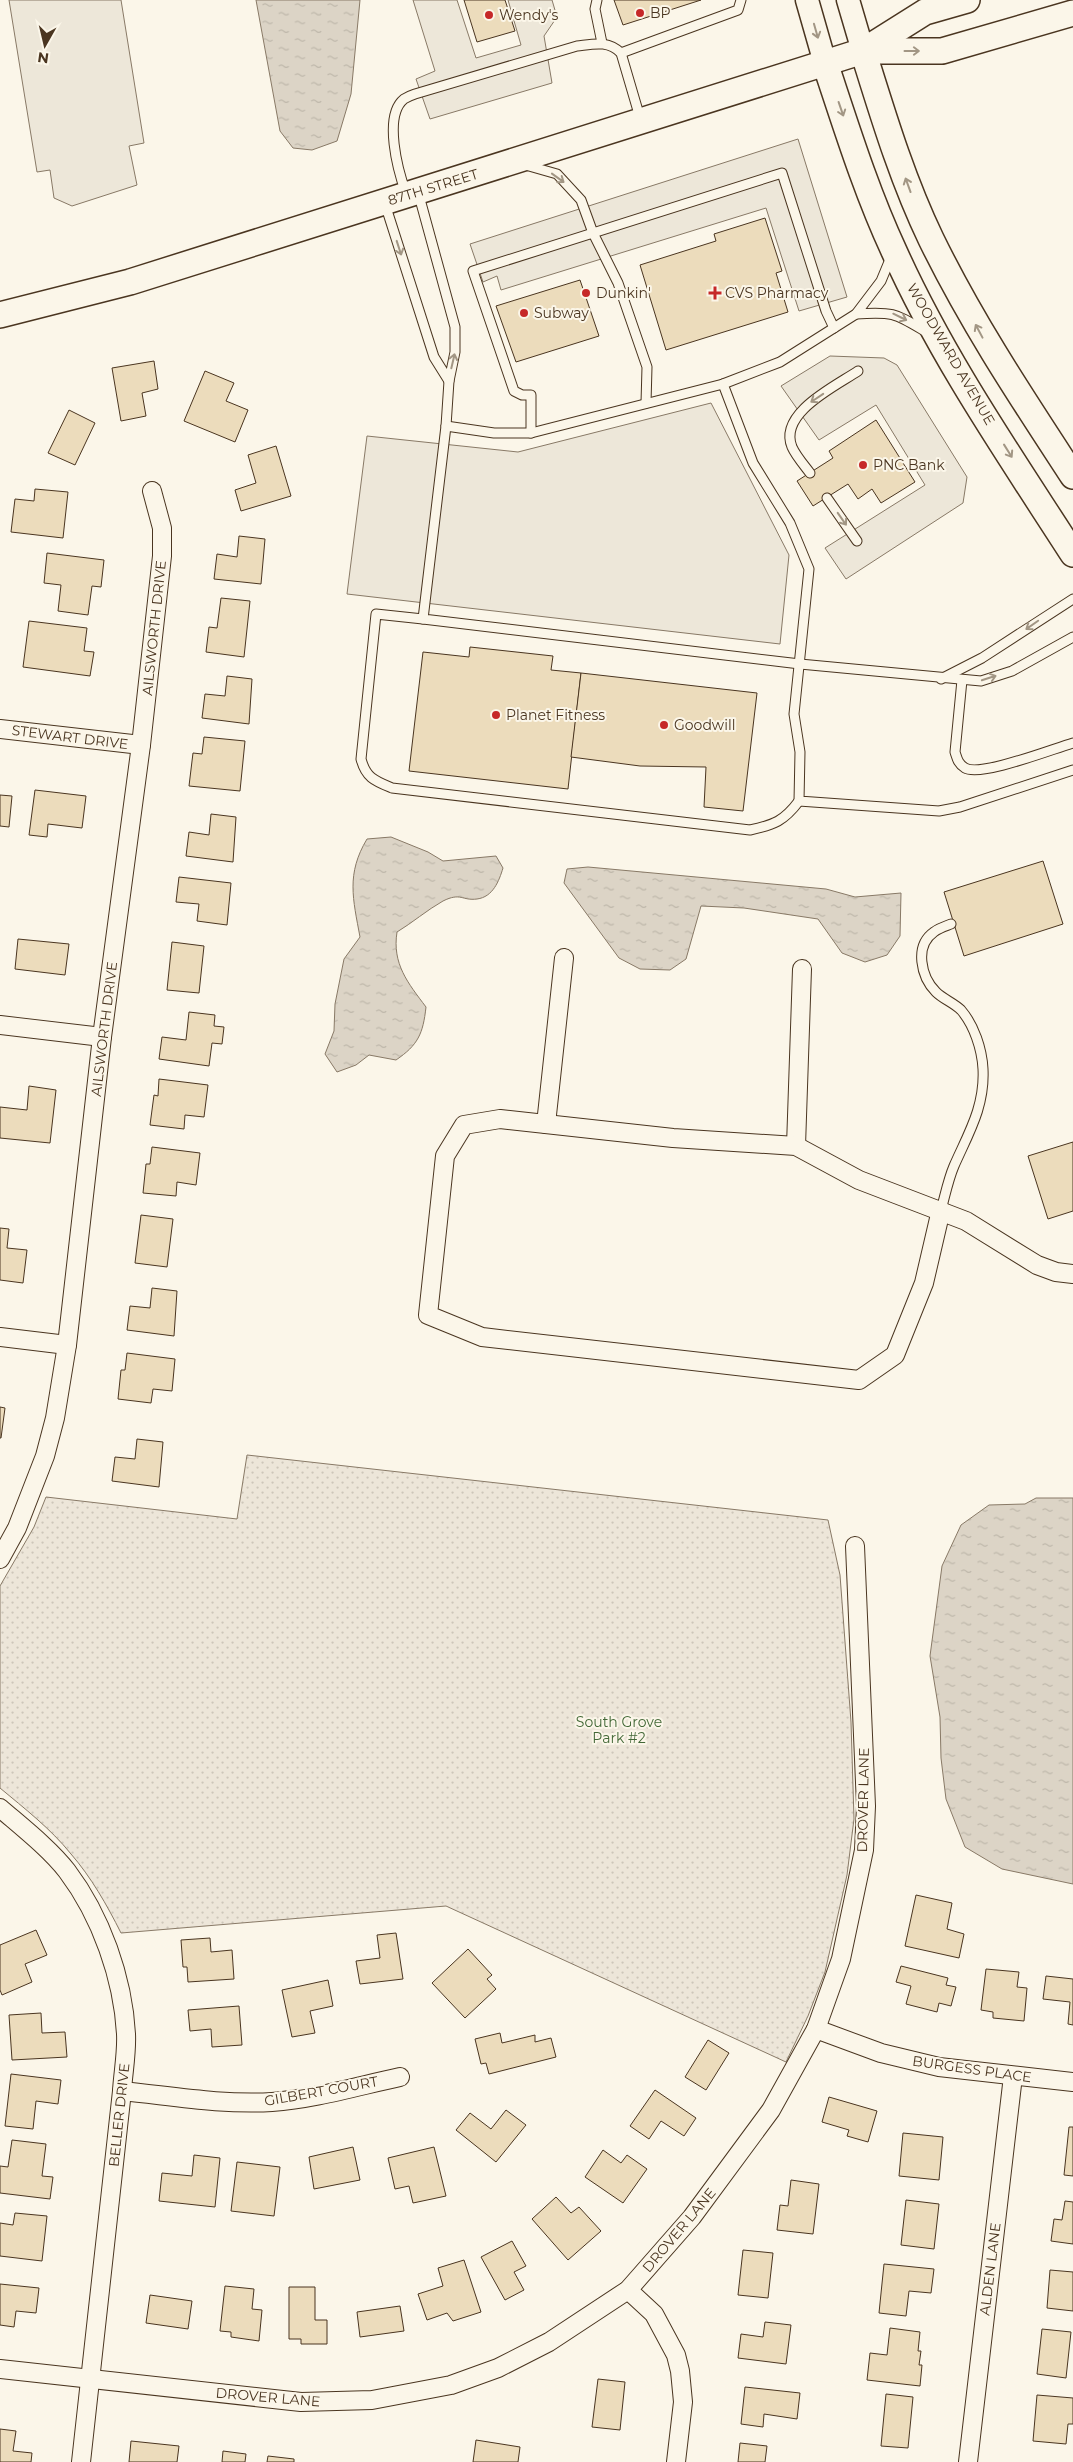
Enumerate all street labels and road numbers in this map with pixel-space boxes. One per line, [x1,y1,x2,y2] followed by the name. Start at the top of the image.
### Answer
[386,165,480,209] street label: 87TH STREET
[903,280,999,428] street label: WOODWARD AVENUE
[138,560,170,696] street label: AILSWORTH DRIVE
[11,721,129,753] street label: STEWART DRIVE
[87,961,121,1097] street label: AILSWORTH DRIVE
[853,1747,873,1853] street label: DROVER LANE
[911,2052,1033,2086] street label: BURGESS PLACE
[105,2062,133,2168] street label: BELLER DRIVE
[263,2072,379,2110] street label: GILBERT COURT
[638,2184,720,2276] street label: DROVER LANE
[975,2222,1005,2316] street label: ALDEN LANE
[215,2383,321,2411] street label: DROVER LANE

